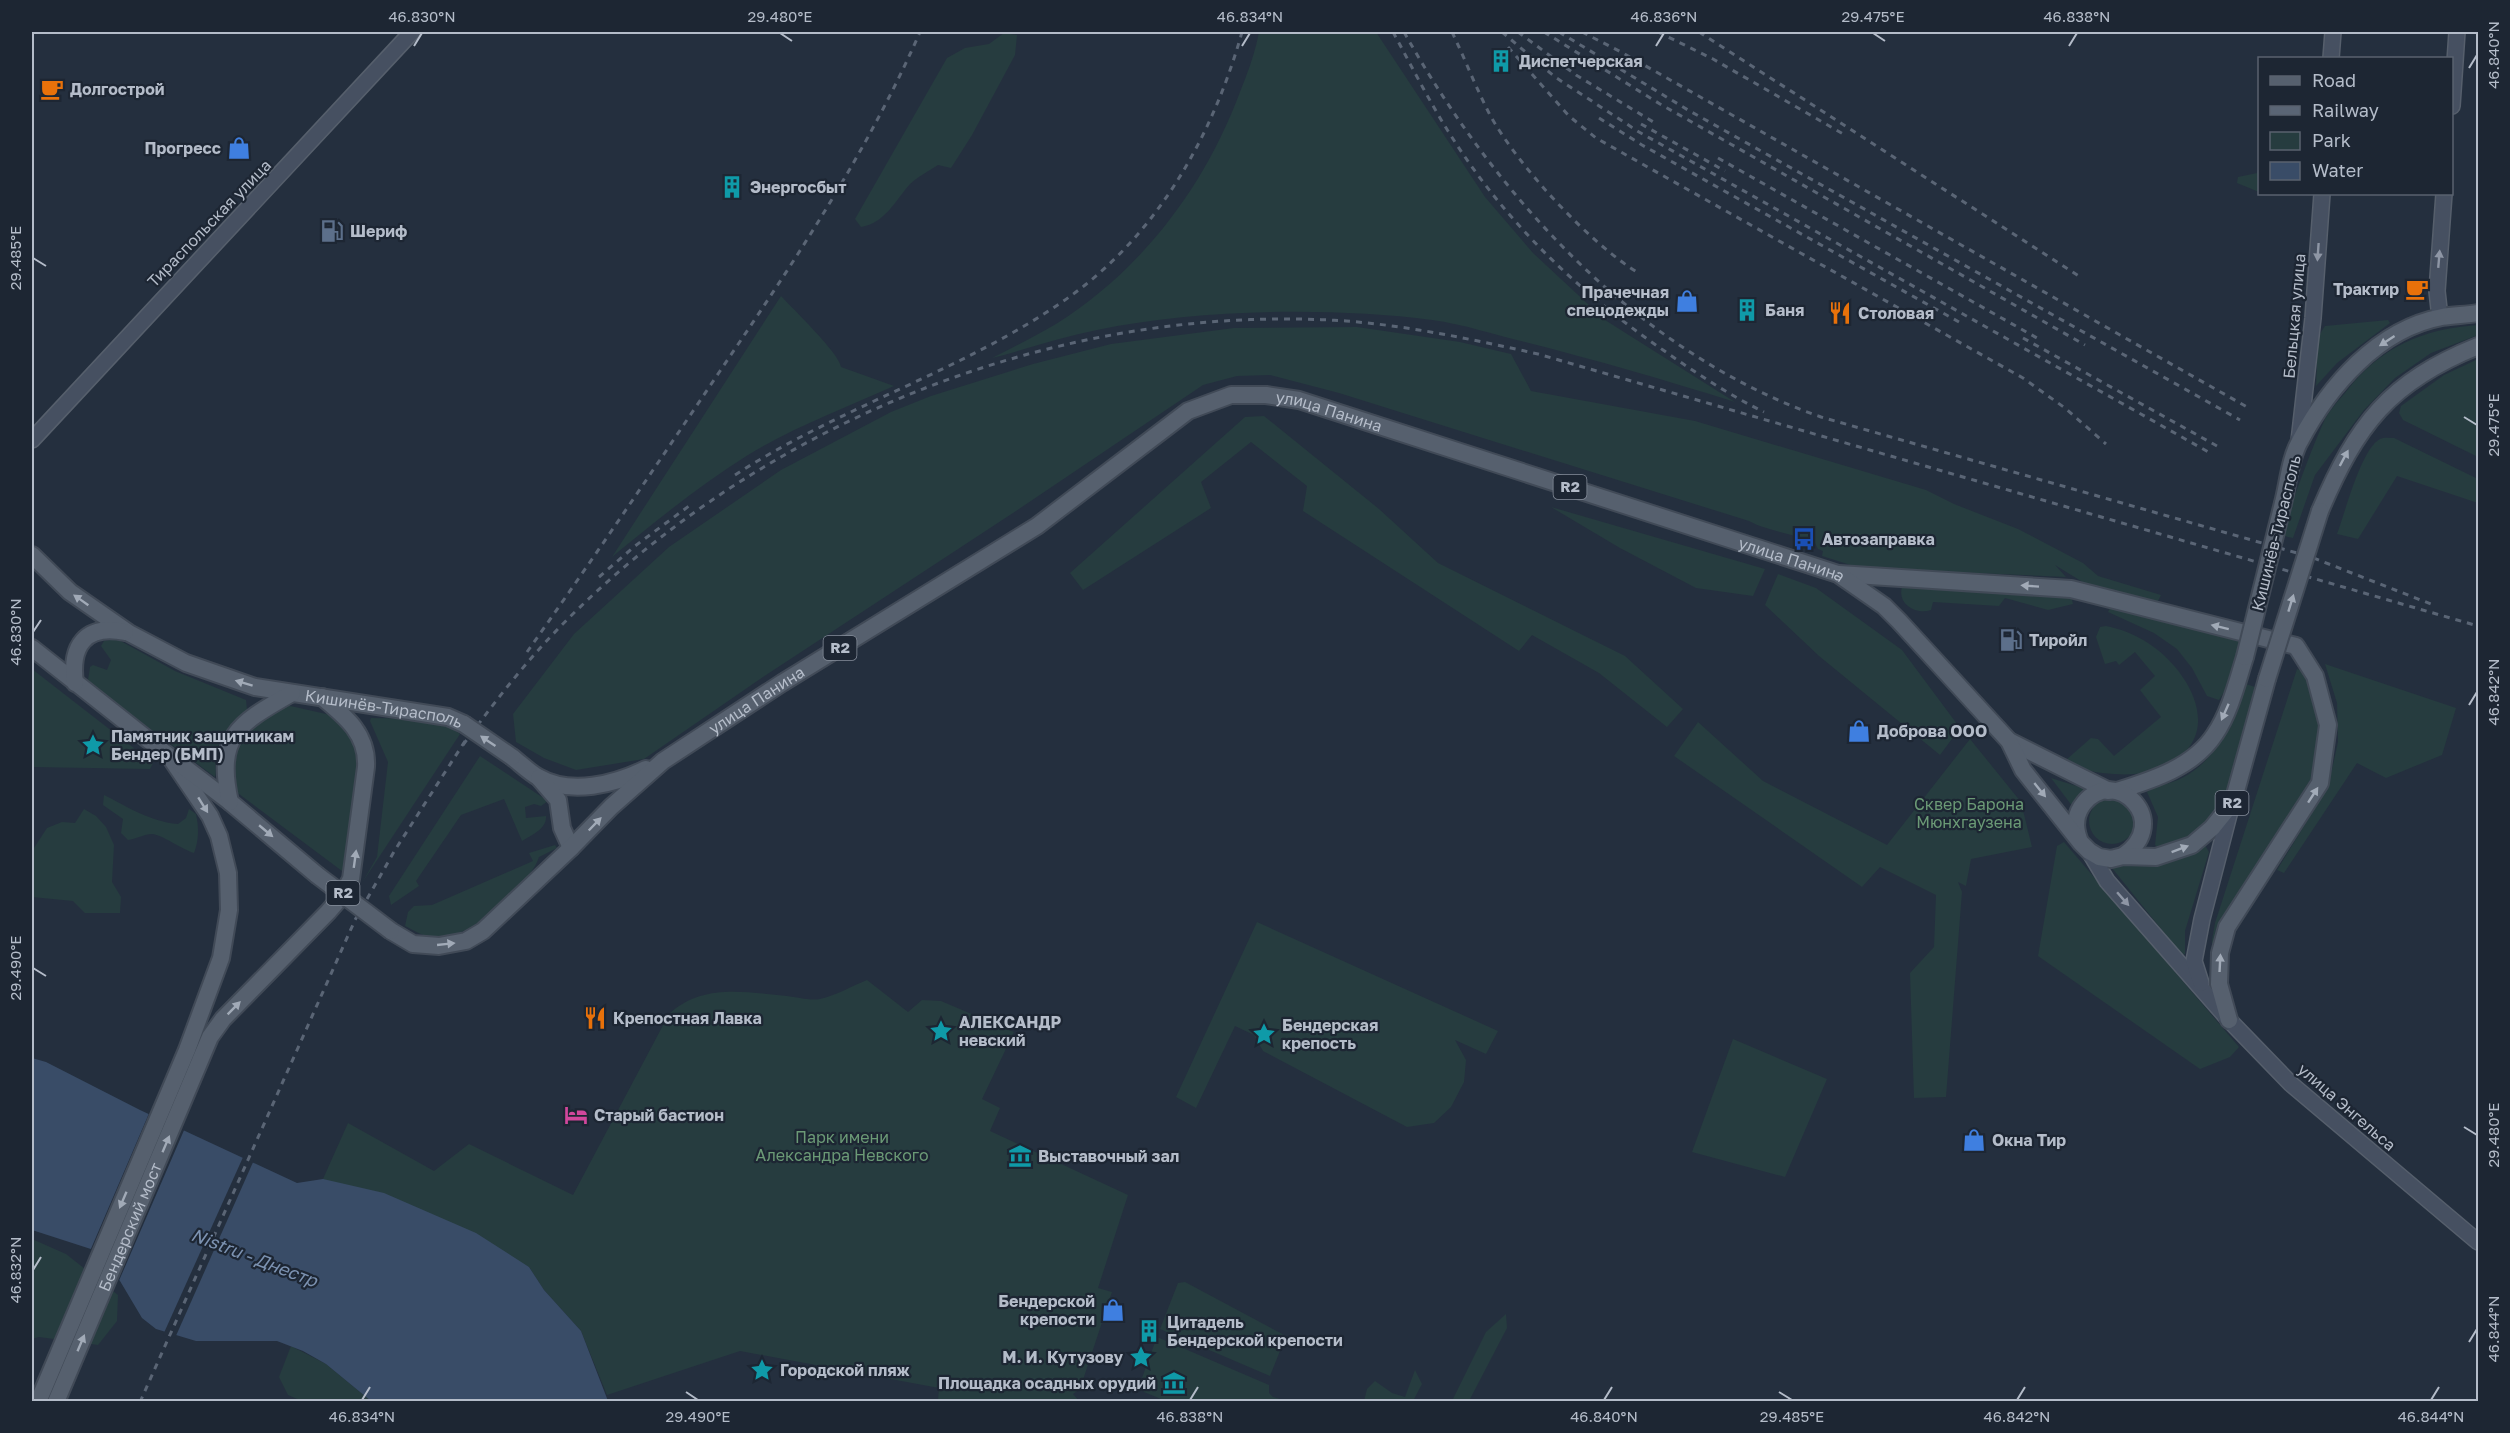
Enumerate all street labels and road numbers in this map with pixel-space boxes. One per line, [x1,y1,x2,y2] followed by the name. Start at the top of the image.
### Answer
[143,155,275,291] street label: Тираспольская улица
[2279,253,2309,379] street label: Бельцкая улица
[1274,387,1385,436] street label: улица Панина
[2247,453,2305,613] street label: Кишинёв-Тирасполь
[1554,475,1586,499] road number: R2
[1736,533,1849,586] street label: улица Панина
[824,636,856,660] road number: R2
[705,662,808,738] street label: улица Панина
[304,685,466,732] street label: Кишинёв-Тирасполь
[2216,791,2248,815] road number: R2
[326,881,360,905] road number: R2
[2294,1059,2400,1155] street label: улица Энгельса
[94,1159,166,1294] street label: Бендерский мост

